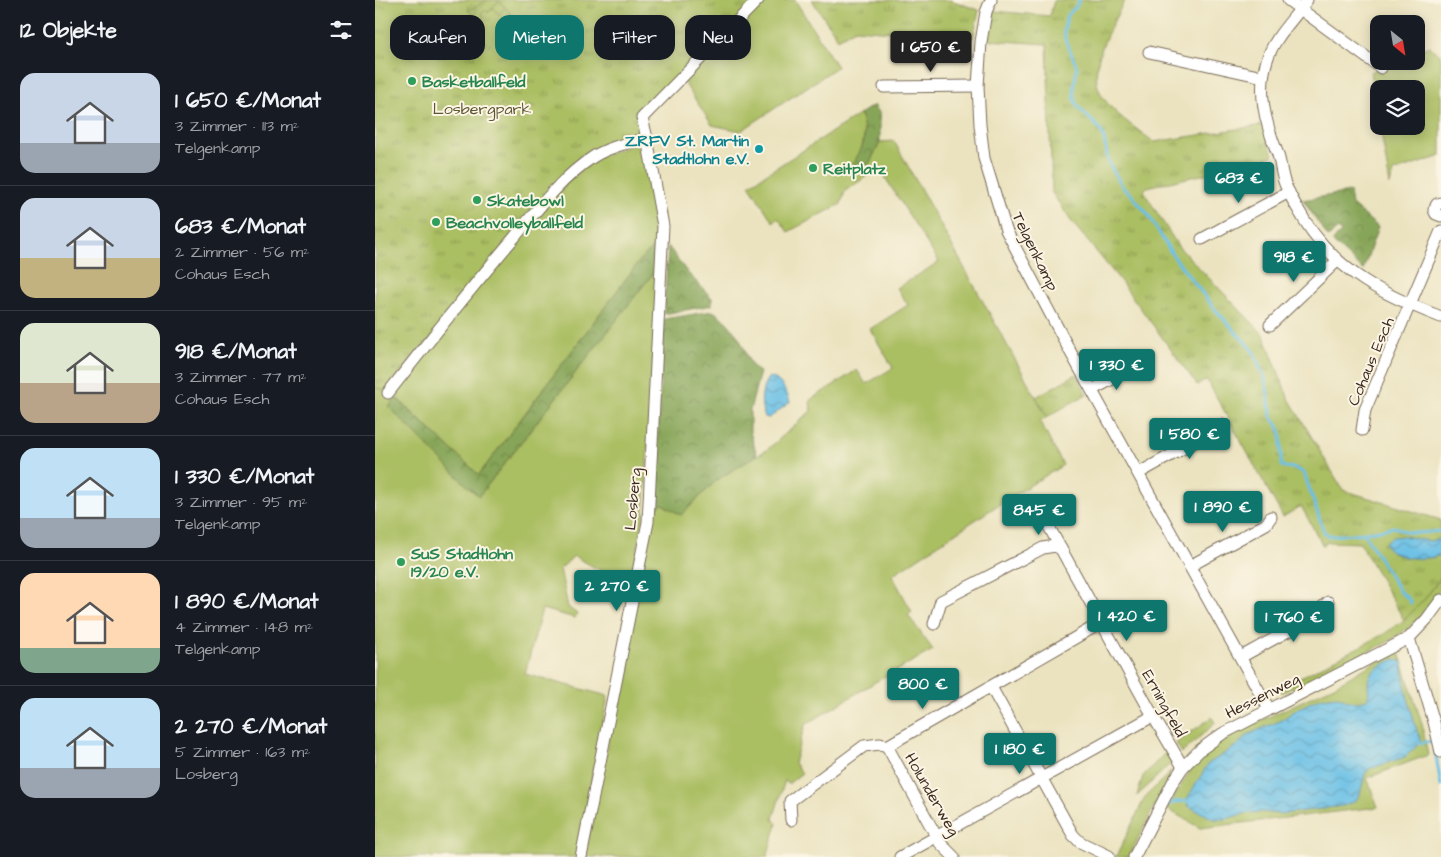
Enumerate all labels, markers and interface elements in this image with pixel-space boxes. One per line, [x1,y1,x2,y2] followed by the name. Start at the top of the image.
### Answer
[390,15,485,60] chip: Kaufen
[495,15,584,60] chip: Mieten
[594,15,675,60] chip: Filter
[685,15,751,60] chip: Neu
[1370,15,1425,70] north arrow
[1370,15,1425,135] map controls
[20,16,117,45] text: 12 Objekte
[327,16,355,44] icon: filters
[885,30,977,73] pin: 1 650 €
[901,36,961,58] text: 1 650 €
[422,71,526,93] place label: Basketballfeld
[406,75,418,87] marker: Basketballfeld
[1370,80,1425,135] button: layers
[175,86,321,115] text: 1 650 €/Monat
[60,93,120,153] icon: home
[433,98,531,121] park label: Losbergpark
[175,115,299,137] text: 3 Zimmer · 113 m²
[625,130,749,170] place label: ZRFV St. Martin Stadtlohn e.V.
[175,137,260,159] text: Telgenkamp
[753,143,765,155] marker: ZRFV St. Martin Stadtlohn e.V.
[823,158,887,180] place label: Reitplatz
[807,162,819,174] marker: Reitplatz
[1204,162,1274,204] pin: 683 €
[1215,167,1263,189] text: 683 €
[486,190,564,212] place label: Skatebowl
[471,194,483,206] marker: Skatebowl
[1006,208,1064,295] street label: Telgenkamp
[175,212,306,241] text: 683 €/Monat
[446,212,584,235] place label: Beachvolleyballfeld
[430,216,442,228] marker: Beachvolleyballfeld
[60,218,120,278] icon: home
[1259,240,1329,283] pin: 918 €
[175,241,309,263] text: 2 Zimmer · 56 m²
[1274,246,1314,268] text: 918 €
[175,263,270,285] text: Cohaus Esch
[1342,314,1400,409] street label: Cohaus Esch
[175,337,297,366] text: 918 €/Monat
[60,343,120,403] icon: home
[1071,348,1163,391] pin: 1 330 €
[1090,354,1144,376] text: 1 330 €
[175,366,307,388] text: 3 Zimmer · 77 m²
[175,388,270,410] text: Cohaus Esch
[1144,418,1236,460] pin: 1 580 €
[1160,423,1220,445] text: 1 580 €
[175,462,314,491] text: 1 330 €/Monat
[619,467,648,531] street label: Losberg
[60,468,120,528] icon: home
[1177,490,1269,533] pin: 1 890 €
[175,491,307,513] text: 3 Zimmer · 95 m²
[1004,494,1074,536] pin: 845 €
[1194,496,1252,518] text: 1 890 €
[1013,499,1065,521] text: 845 €
[175,513,260,535] text: Telgenkamp
[410,543,513,583] place label: SuS Stadtlohn 19/20 e.V.
[395,556,407,568] marker: SuS Stadtlohn 19/20 e.V.
[571,570,663,612] pin: 2 270 €
[585,575,649,597] text: 2 270 €
[175,587,318,616] text: 1 890 €/Monat
[60,593,120,653] icon: home
[1081,600,1173,642] pin: 1 420 €
[1248,600,1340,643] pin: 1 760 €
[1098,605,1156,627] text: 1 420 €
[1265,606,1323,628] text: 1 760 €
[175,616,313,638] text: 4 Zimmer · 148 m²
[175,638,260,660] text: Telgenkamp
[1136,666,1192,742] street label: Erningfeld
[888,668,958,710] pin: 800 €
[1221,668,1304,725] street label: Hessenweg
[898,673,948,695] text: 800 €
[175,712,327,741] text: 2 270 €/Monat
[60,718,120,778] icon: home
[974,732,1066,775] pin: 1 180 €
[995,738,1045,760] text: 1 180 €
[175,741,310,763] text: 5 Zimmer · 163 m²
[899,749,965,841] street label: Holunderweg
[175,763,238,785] text: Losberg

